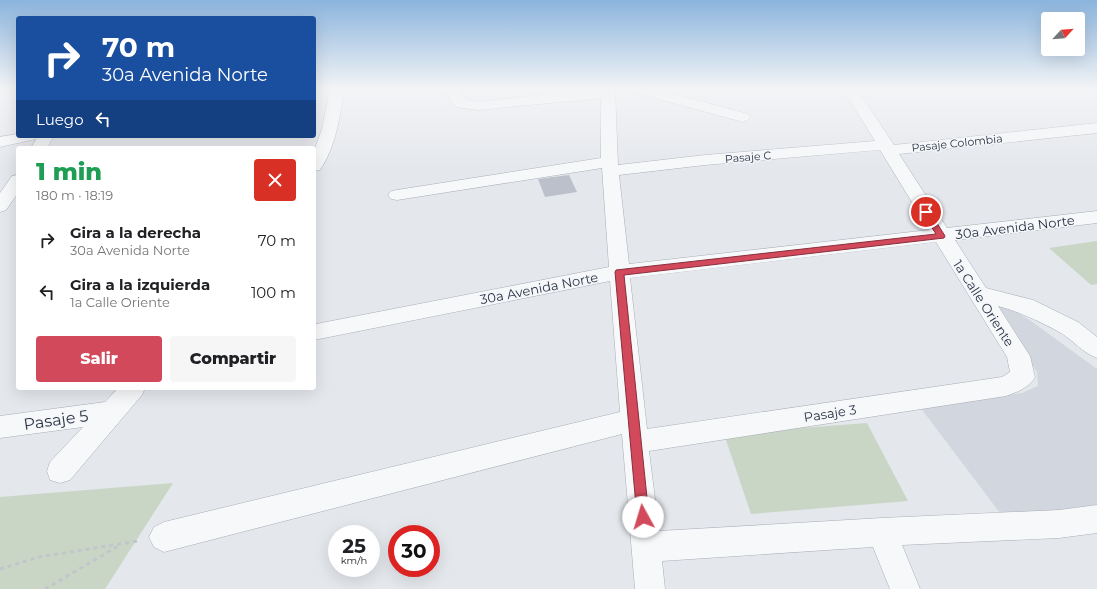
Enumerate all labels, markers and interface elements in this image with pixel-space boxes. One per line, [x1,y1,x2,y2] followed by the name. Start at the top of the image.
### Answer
[1041,12,1085,56] north arrow
[1041,12,1085,56] map controls
[102,30,175,64] text: 70 m
[36,32,88,84] icon: right
[102,64,268,86] text: 30a Avenida Norte
[92,108,114,130] icon: left
[36,110,84,129] text: Luego
[911,131,1003,155] street label: Pasaje Colombia
[724,148,772,166] street label: Pasaje C
[36,157,102,186] text: 1 min
[254,159,296,201] button: close
[36,187,113,203] text: 180 m · 18:19
[909,195,943,229] pin
[915,201,937,223] icon: arrive
[955,212,1076,242] street label: 30a Avenida Norte
[70,223,201,242] text: Gira a la derecha
[36,229,58,251] icon: right
[258,231,296,250] text: 70 m
[70,242,190,258] text: 30a Avenida Norte
[950,257,1018,349] street label: 1a Calle Oriente
[479,269,600,307] street label: 30a Avenida Norte
[70,275,210,294] text: Gira a la izquierda
[36,281,58,303] icon: left
[251,283,296,302] text: 100 m
[70,294,170,310] text: 1a Calle Oriente
[36,336,162,382] button: Salir
[170,336,296,382] button: Compartir
[803,401,857,425] street label: Pasaje 3
[22,406,90,434] street label: Pasaje 5
[622,496,664,538] position arrow
[388,525,440,577] speed limit sign: 30
[342,534,366,558] text: 25
[341,554,367,567] text: km/h

